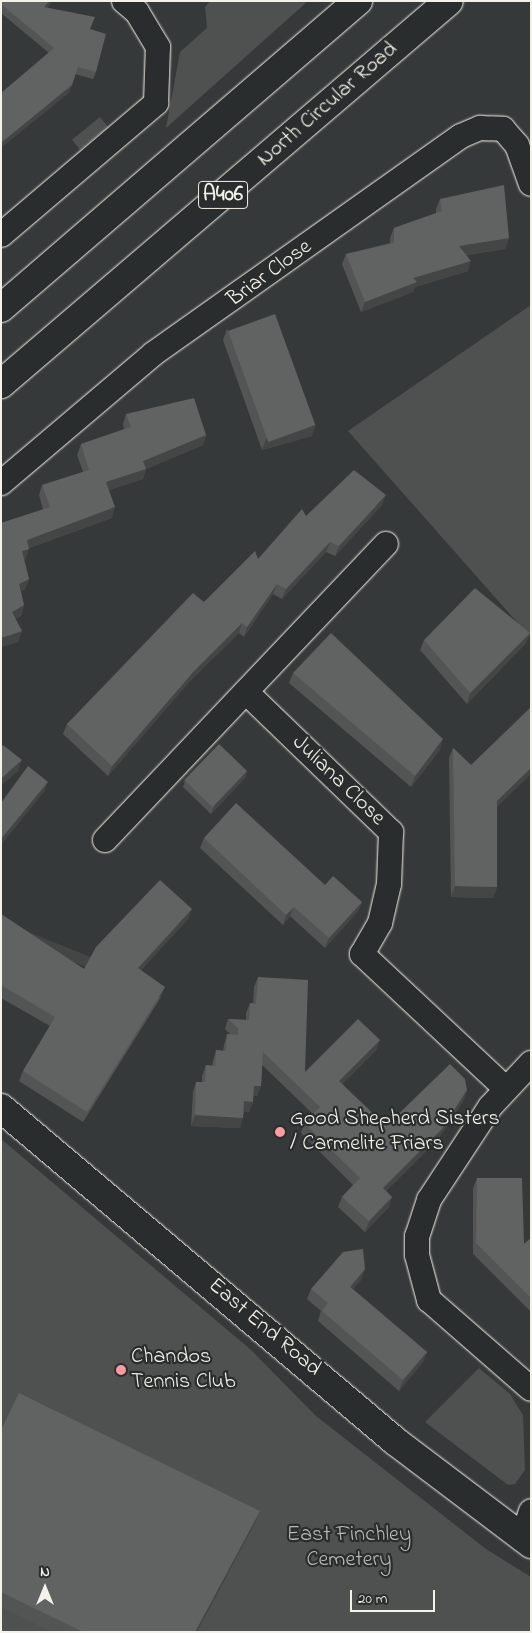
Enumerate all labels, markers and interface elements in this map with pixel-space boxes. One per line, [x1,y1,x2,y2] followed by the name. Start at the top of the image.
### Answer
[252,37,404,173] street label: North Circular Road
[198,176,248,214] road number: A406
[223,235,317,313] street label: Briar Close
[286,730,390,832] street label: Juliana Close
[290,1106,500,1158] place label: Good Shepherd Sisters / Carmelite Friars
[274,1126,286,1138] marker: Good Shepherd Sisters / Carmelite Friars
[202,1273,326,1383] street label: East End Road
[131,1344,236,1395] place label: Chandos Tennis Club
[115,1364,127,1376] marker: Chandos Tennis Club
[287,1522,411,1574] park label: East Finchley Cemetery
[40,1562,50,1583] text: N
[20,1563,70,1613] north arrow
[352,1580,437,1612] scale bar
[358,1588,387,1610] text: 20 m

